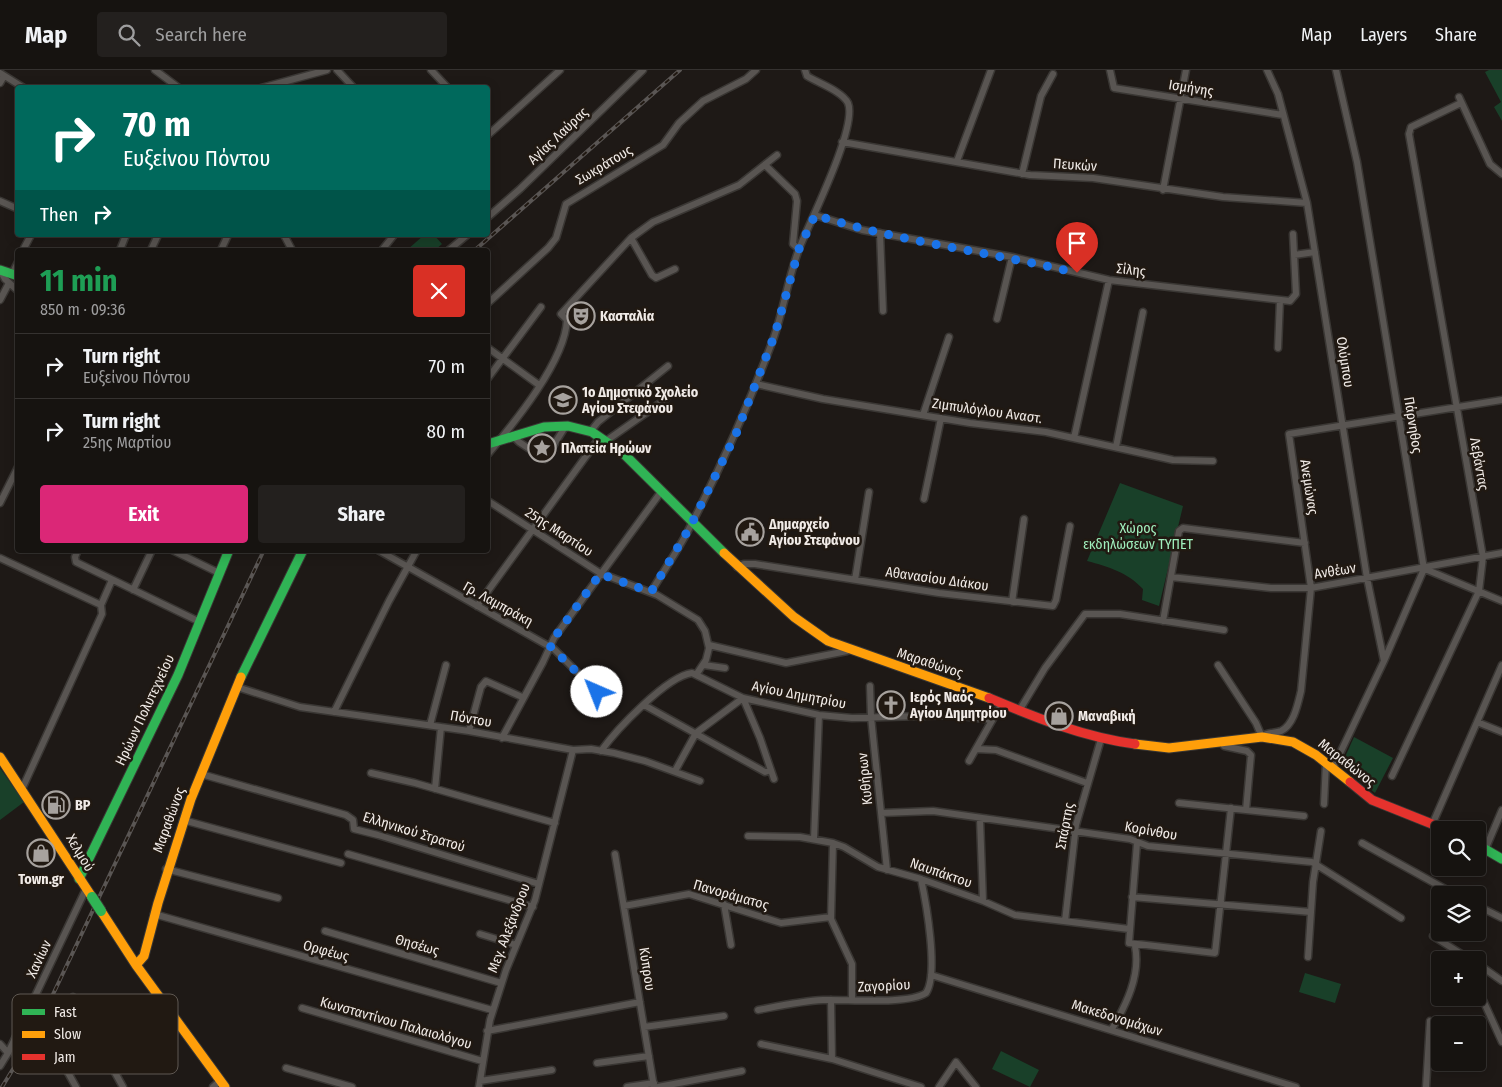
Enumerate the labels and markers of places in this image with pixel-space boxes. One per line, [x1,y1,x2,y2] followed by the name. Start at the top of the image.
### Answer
[1056,222,1098,273] pin
[566,301,596,331] theatre icon: Κασταλία
[600,308,655,325] place label: Κασταλία
[581,384,699,417] place label: 1ο Δημοτικό Σχολείο Αγίου Στεφάνου
[548,385,578,415] school or university icon: 1ο Δημοτικό Σχολείο Αγίου Στεφάνου
[527,433,557,463] place icon: Πλατεία Ηρώων
[561,440,652,457] place label: Πλατεία Ηρώων
[768,516,860,549] place label: Δημαρχείο Αγίου Στεφάνου
[735,517,765,547] public building icon: Δημαρχείο Αγίου Στεφάνου
[909,689,1007,722] place label: Ιερός Ναός Αγίου Δημητρίου
[876,690,906,720] church icon: Ιερός Ναός Αγίου Δημητρίου
[1044,701,1074,731] shop icon: Μαναβική
[1078,708,1136,725] place label: Μαναβική
[41,790,71,820] fuel station icon: BP
[75,797,91,814] place label: BP
[26,838,56,868] shop icon: Town.gr
[18,871,65,888] place label: Town.gr

